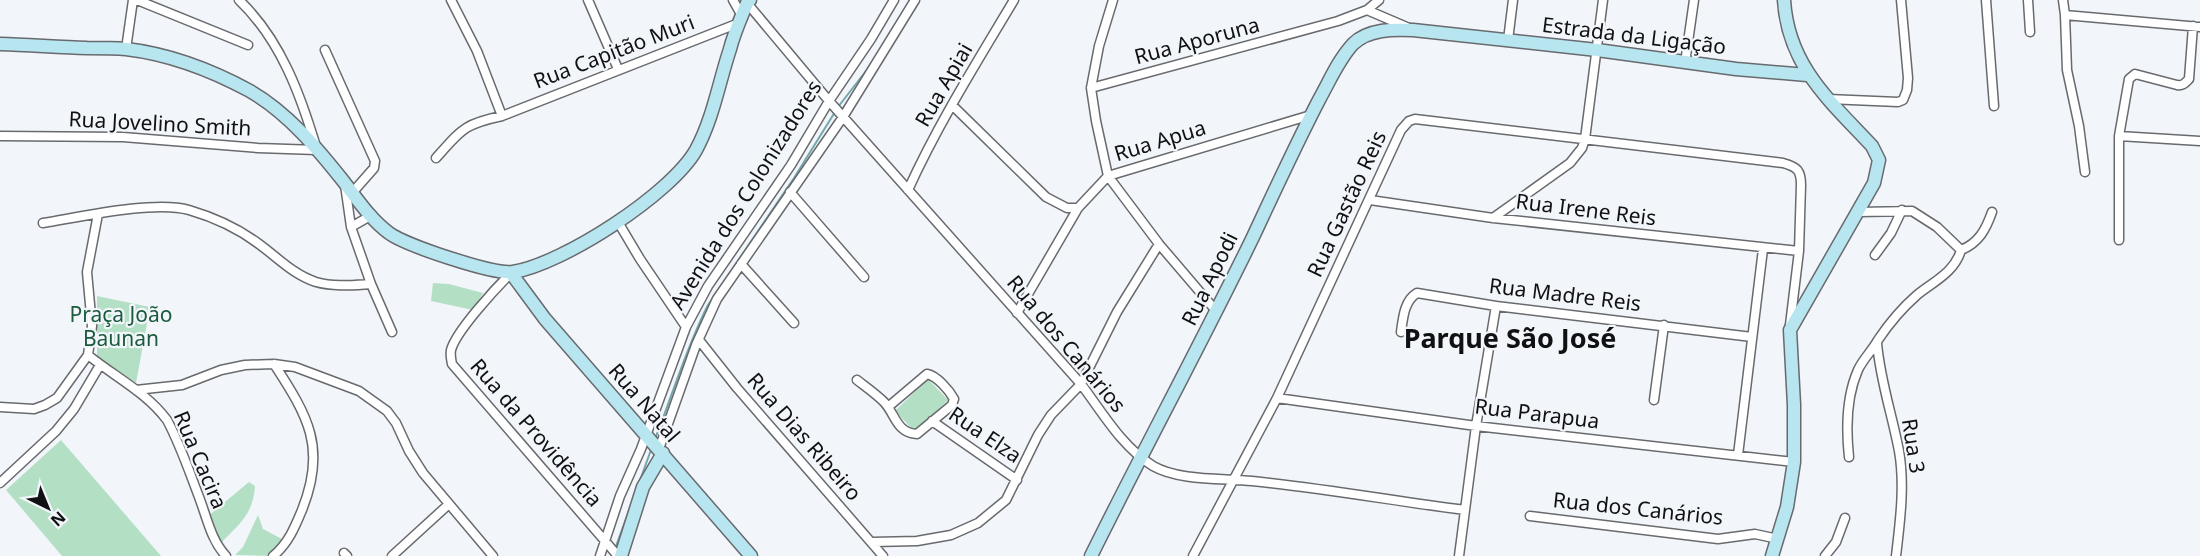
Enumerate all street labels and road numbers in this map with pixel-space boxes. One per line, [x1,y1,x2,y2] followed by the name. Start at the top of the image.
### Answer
[529,7,698,95] street label: Rua Capitão Muri
[1131,10,1263,70] street label: Rua Aporuna
[1540,10,1728,60] street label: Estrada da Ligação
[908,38,978,131] street label: Rua Apiai
[663,74,827,314] street label: Avenida dos Colonizadores
[68,104,252,142] street label: Rua Jovelino Smith
[1110,113,1209,167] street label: Rua Apua
[1300,126,1392,281] street label: Rua Gastão Reis
[1514,187,1658,232] street label: Rua Irene Reis
[1174,227,1244,330] street label: Rua Apodi
[1001,269,1132,418] street label: Rua dos Canários
[1488,271,1643,317] street label: Rua Madre Reis
[465,352,609,512] street label: Rua da Providência
[603,357,687,448] street label: Rua Natal
[741,366,868,506] street label: Rua Dias Ribeiro
[1473,391,1601,435] street label: Rua Parapua
[944,400,1027,469] street label: Rua Elza
[168,406,234,513] street label: Rua Cacira
[1896,416,1932,475] street label: Rua 3
[1552,485,1725,531] street label: Rua dos Canários

